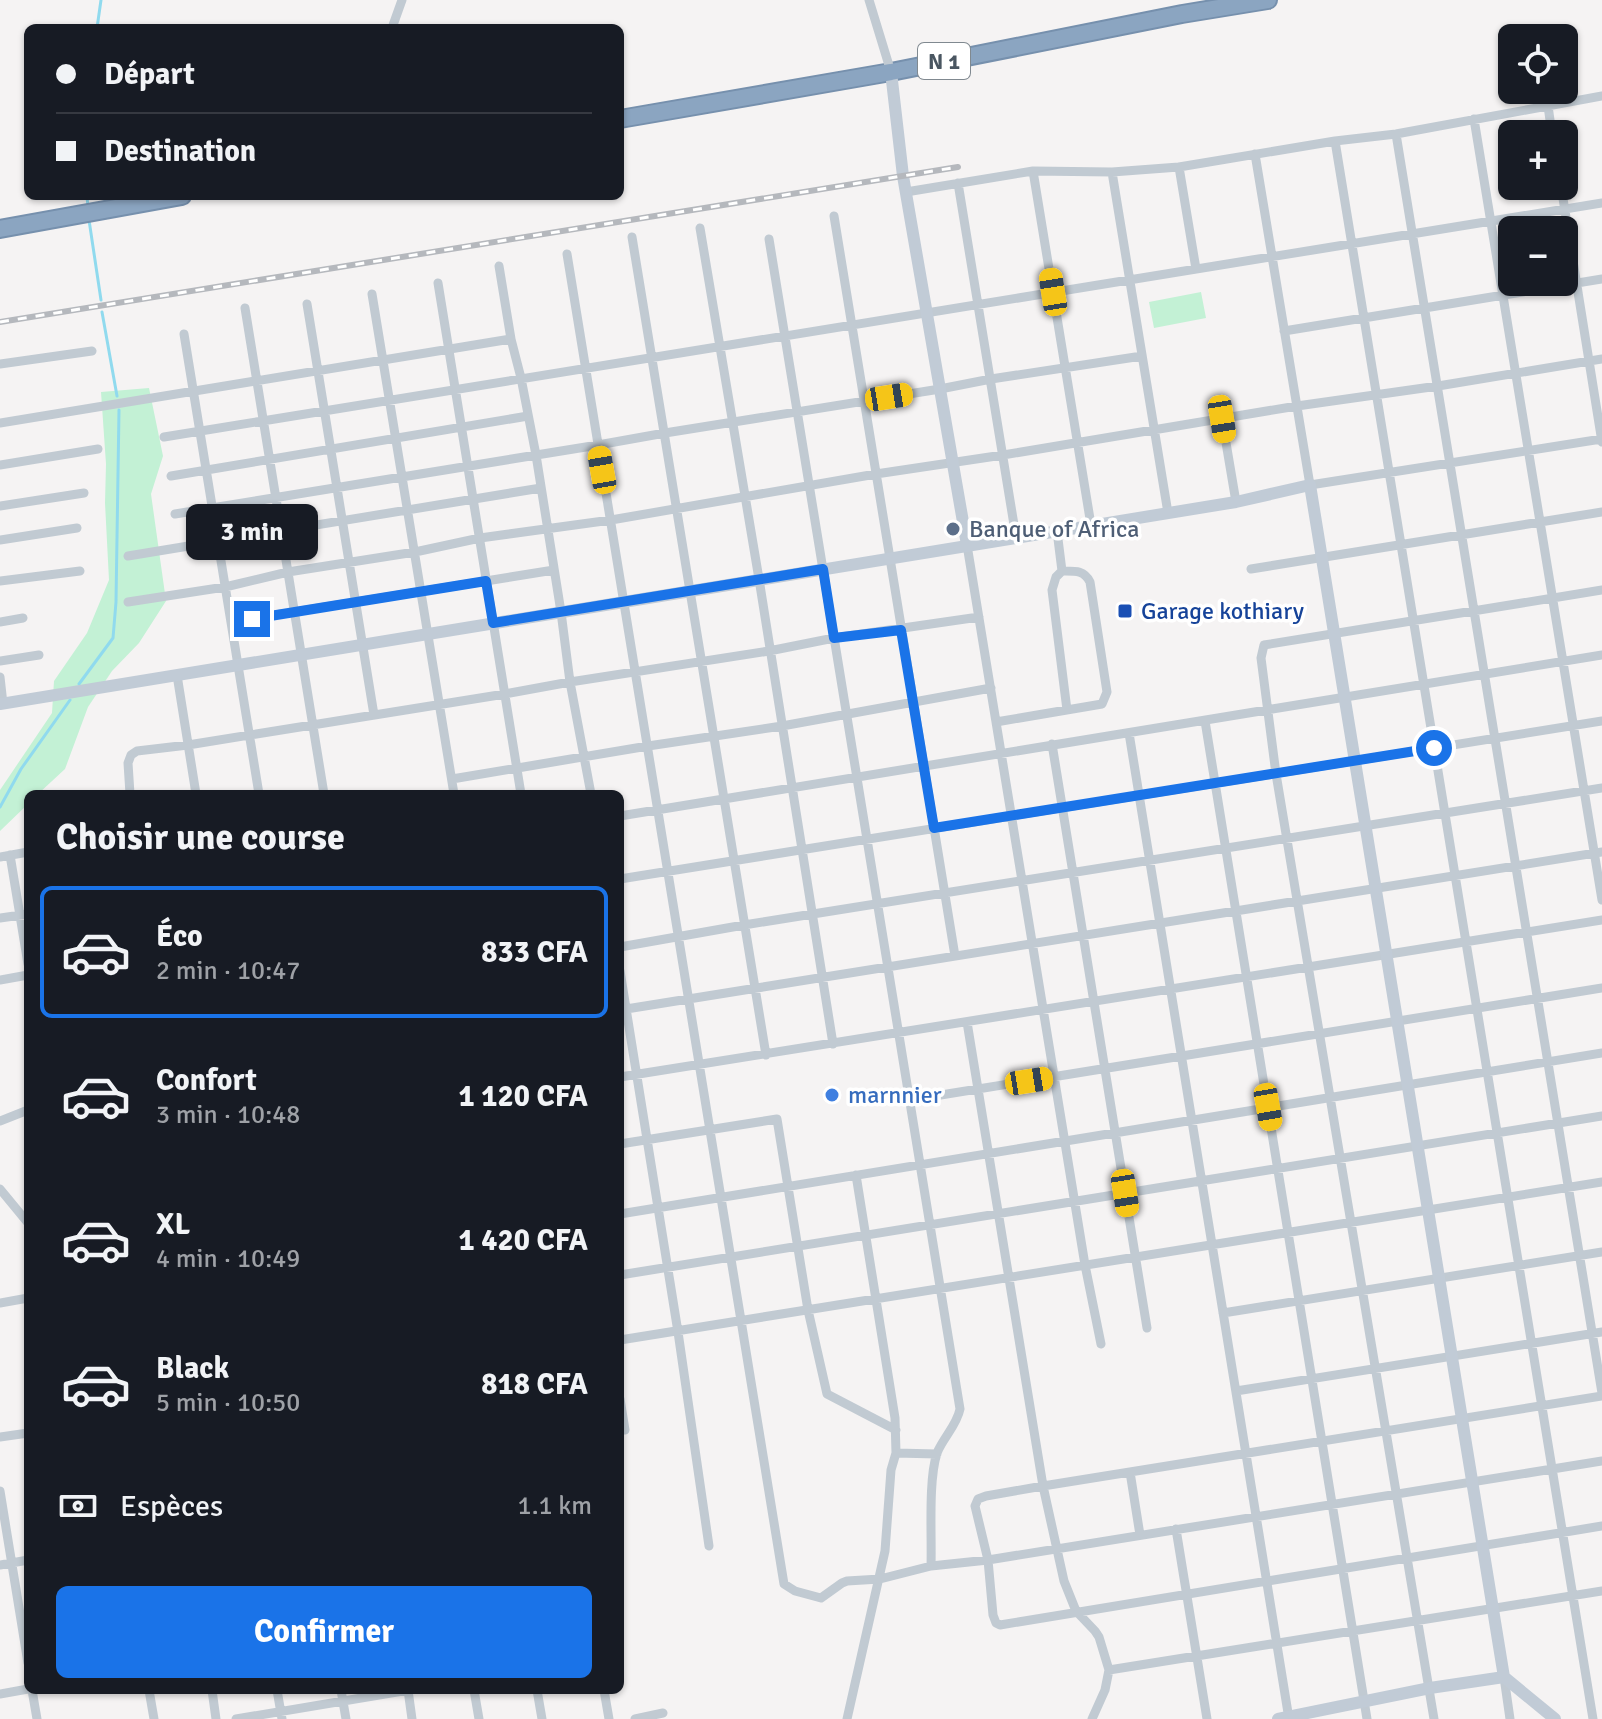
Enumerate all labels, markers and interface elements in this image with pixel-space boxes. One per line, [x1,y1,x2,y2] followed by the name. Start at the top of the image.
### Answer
[1498,24,1578,296] map controls
[1498,24,1578,104] button: locate
[918,43,970,79] road number: N 1
[104,56,195,93] text: Départ
[1498,120,1578,200] button: +
[104,133,256,170] text: Destination
[1498,216,1578,296] button: −
[1037,266,1069,318] car
[863,381,915,413] car
[1206,393,1238,445] car
[586,444,618,496] car
[186,503,318,559] callout: 3 min
[969,514,1139,544] place label: Banque of Africa
[221,516,283,548] text: 3 min
[944,520,962,538] marker: Banque of Africa
[1141,596,1304,626] place label: Garage kothiary
[234,601,270,637] route end
[1116,602,1134,620] marker: Garage kothiary
[1416,730,1452,766] route start
[56,815,345,860] text: Choisir une course
[60,916,132,988] icon: car
[156,918,203,955] text: Éco
[481,934,588,971] text: 833 CFA
[156,955,300,987] text: 2 min · 10:47
[60,1060,132,1132] icon: car
[156,1062,257,1099] text: Confort
[1003,1065,1055,1097] car
[458,1078,588,1115] text: 1 120 CFA
[848,1080,942,1110] place label: marnnier
[1252,1081,1284,1133] car
[823,1086,841,1104] marker: marnnier
[156,1099,300,1131] text: 3 min · 10:48
[1109,1167,1141,1219] car
[60,1204,132,1276] icon: car
[156,1206,190,1243] text: XL
[458,1222,588,1259] text: 1 420 CFA
[156,1243,300,1275] text: 4 min · 10:49
[60,1348,132,1420] icon: car
[156,1350,229,1387] text: Black
[481,1366,588,1403] text: 818 CFA
[156,1387,300,1419] text: 5 min · 10:50
[56,1484,100,1528] icon: cash
[120,1488,223,1525] text: Espèces
[518,1490,592,1522] text: 1.1 km
[56,1586,592,1678] button: Confirmer

